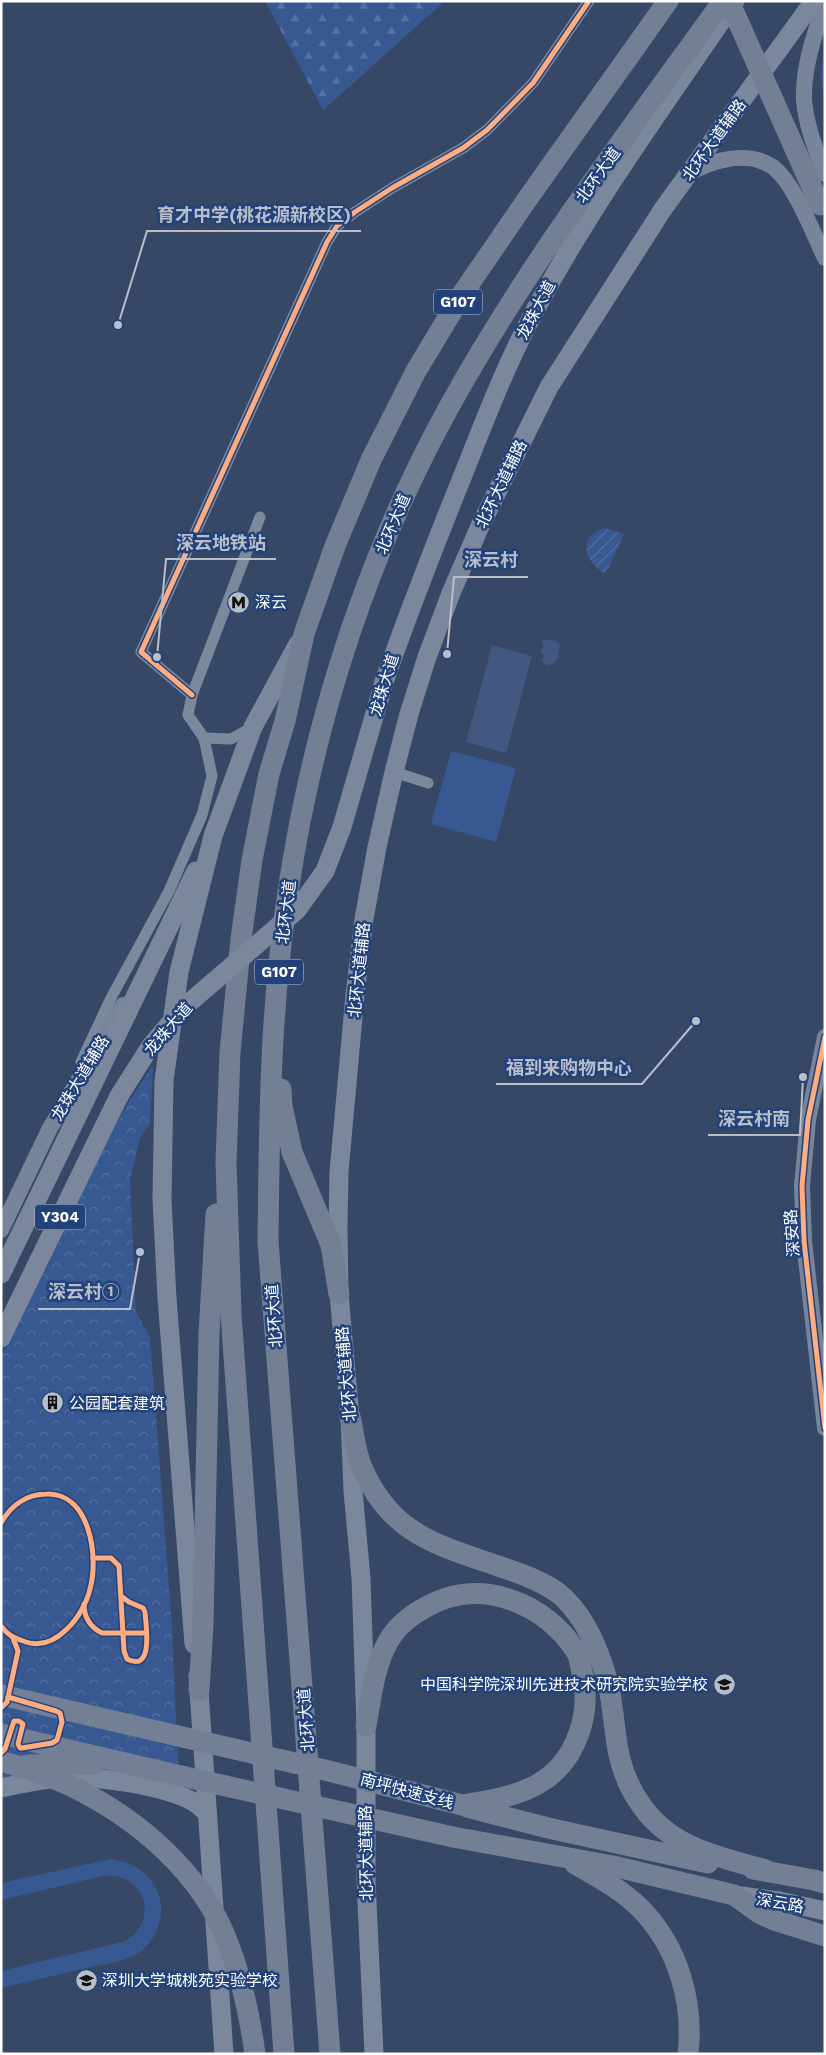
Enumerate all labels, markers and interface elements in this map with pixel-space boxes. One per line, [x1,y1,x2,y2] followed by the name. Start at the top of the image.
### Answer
[678,96,750,184] street label: 北环大道辅路
[572,144,624,206] street label: 北环大道
[147,198,361,231] callout: 育才中学(桃花源新校区)
[157,204,351,225] text: 育才中学(桃花源新校区)
[513,277,559,343] street label: 龙珠大道
[434,290,482,314] road number: G107
[471,437,531,531] street label: 北环大道辅路
[372,491,414,557] street label: 北环大道
[166,526,276,559] callout: 深云地铁站
[176,532,266,553] text: 深云地铁站
[454,544,528,577] callout: 深云村
[464,549,518,570] text: 深云村
[227,590,251,614] metro station icon: 深云
[255,593,287,612] place label: 深云
[366,652,402,718] street label: 龙珠大道
[273,879,299,945] street label: 北环大道
[345,921,373,1019] street label: 北环大道辅路
[255,960,303,984] road number: G107
[140,999,196,1059] street label: 龙珠大道
[47,1032,113,1124] street label: 龙珠大道辅路
[496,1051,642,1084] callout: 福到来购物中心
[506,1057,632,1078] text: 福到来购物中心
[708,1102,800,1135] callout: 深云村南
[718,1108,790,1129] text: 深云村南
[35,1204,85,1230] road number: Y304
[781,1208,803,1258] street label: 深安路
[38,1276,130,1309] callout: 深云村①
[48,1281,120,1302] text: 深云村①
[262,1283,286,1349] street label: 北环大道
[332,1325,360,1423] street label: 北环大道辅路
[41,1391,65,1415] building icon: 公园配套建筑
[69,1394,165,1413] place label: 公园配套建筑
[712,1672,736,1696] school or university icon: 中国科学院深圳先进技术研究院实验学校
[420,1675,708,1694] place label: 中国科学院深圳先进技术研究院实验学校
[294,1687,318,1753] street label: 北环大道
[358,1769,456,1813] street label: 南坪快速支线
[356,1805,376,1901] street label: 北环大道辅路
[755,1889,805,1917] street label: 深云路
[74,1968,98,1992] school or university icon: 深圳大学城桃苑实验学校
[102,1971,278,1990] place label: 深圳大学城桃苑实验学校

